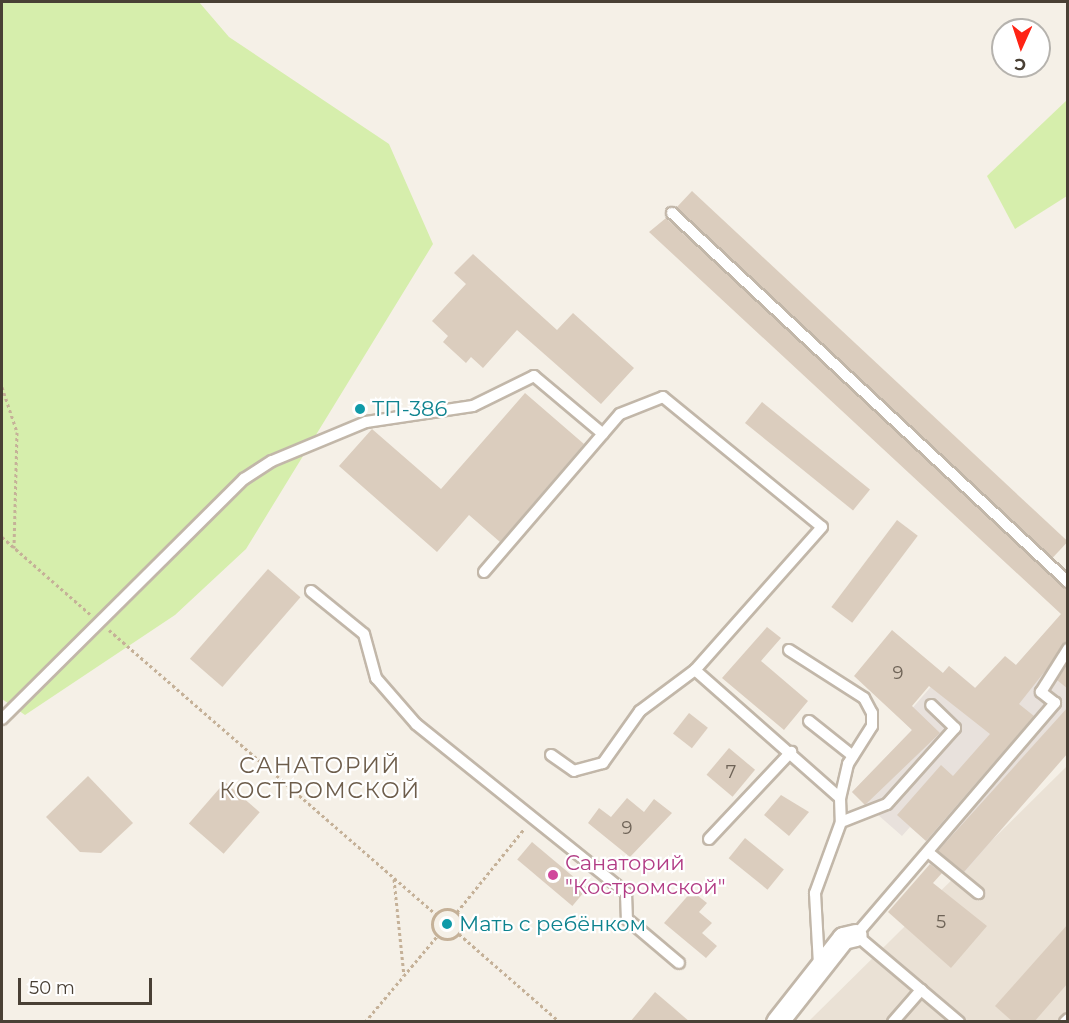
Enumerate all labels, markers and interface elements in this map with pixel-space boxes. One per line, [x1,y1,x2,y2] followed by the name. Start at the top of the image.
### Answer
[991,18,1051,78] north arrow
[1014,55,1026,74] text: С
[372,396,447,422] place label: ТП-386
[353,402,367,416] marker: ТП-386
[893,662,903,684] house number: 9
[219,752,421,804] district label: САНАТОРИЙ КОСТРОМСКОЙ
[726,761,736,783] house number: 7
[622,817,632,839] house number: 9
[565,850,726,900] place label: Санаторий "Костромской"
[546,868,560,882] marker: Санаторий "Костромской"
[459,911,646,937] place label: Мать с ребёнком
[936,911,946,933] house number: 5
[440,917,454,931] marker: Мать с ребёнком
[21,966,154,1004] scale bar
[29,977,75,999] text: 50 m

